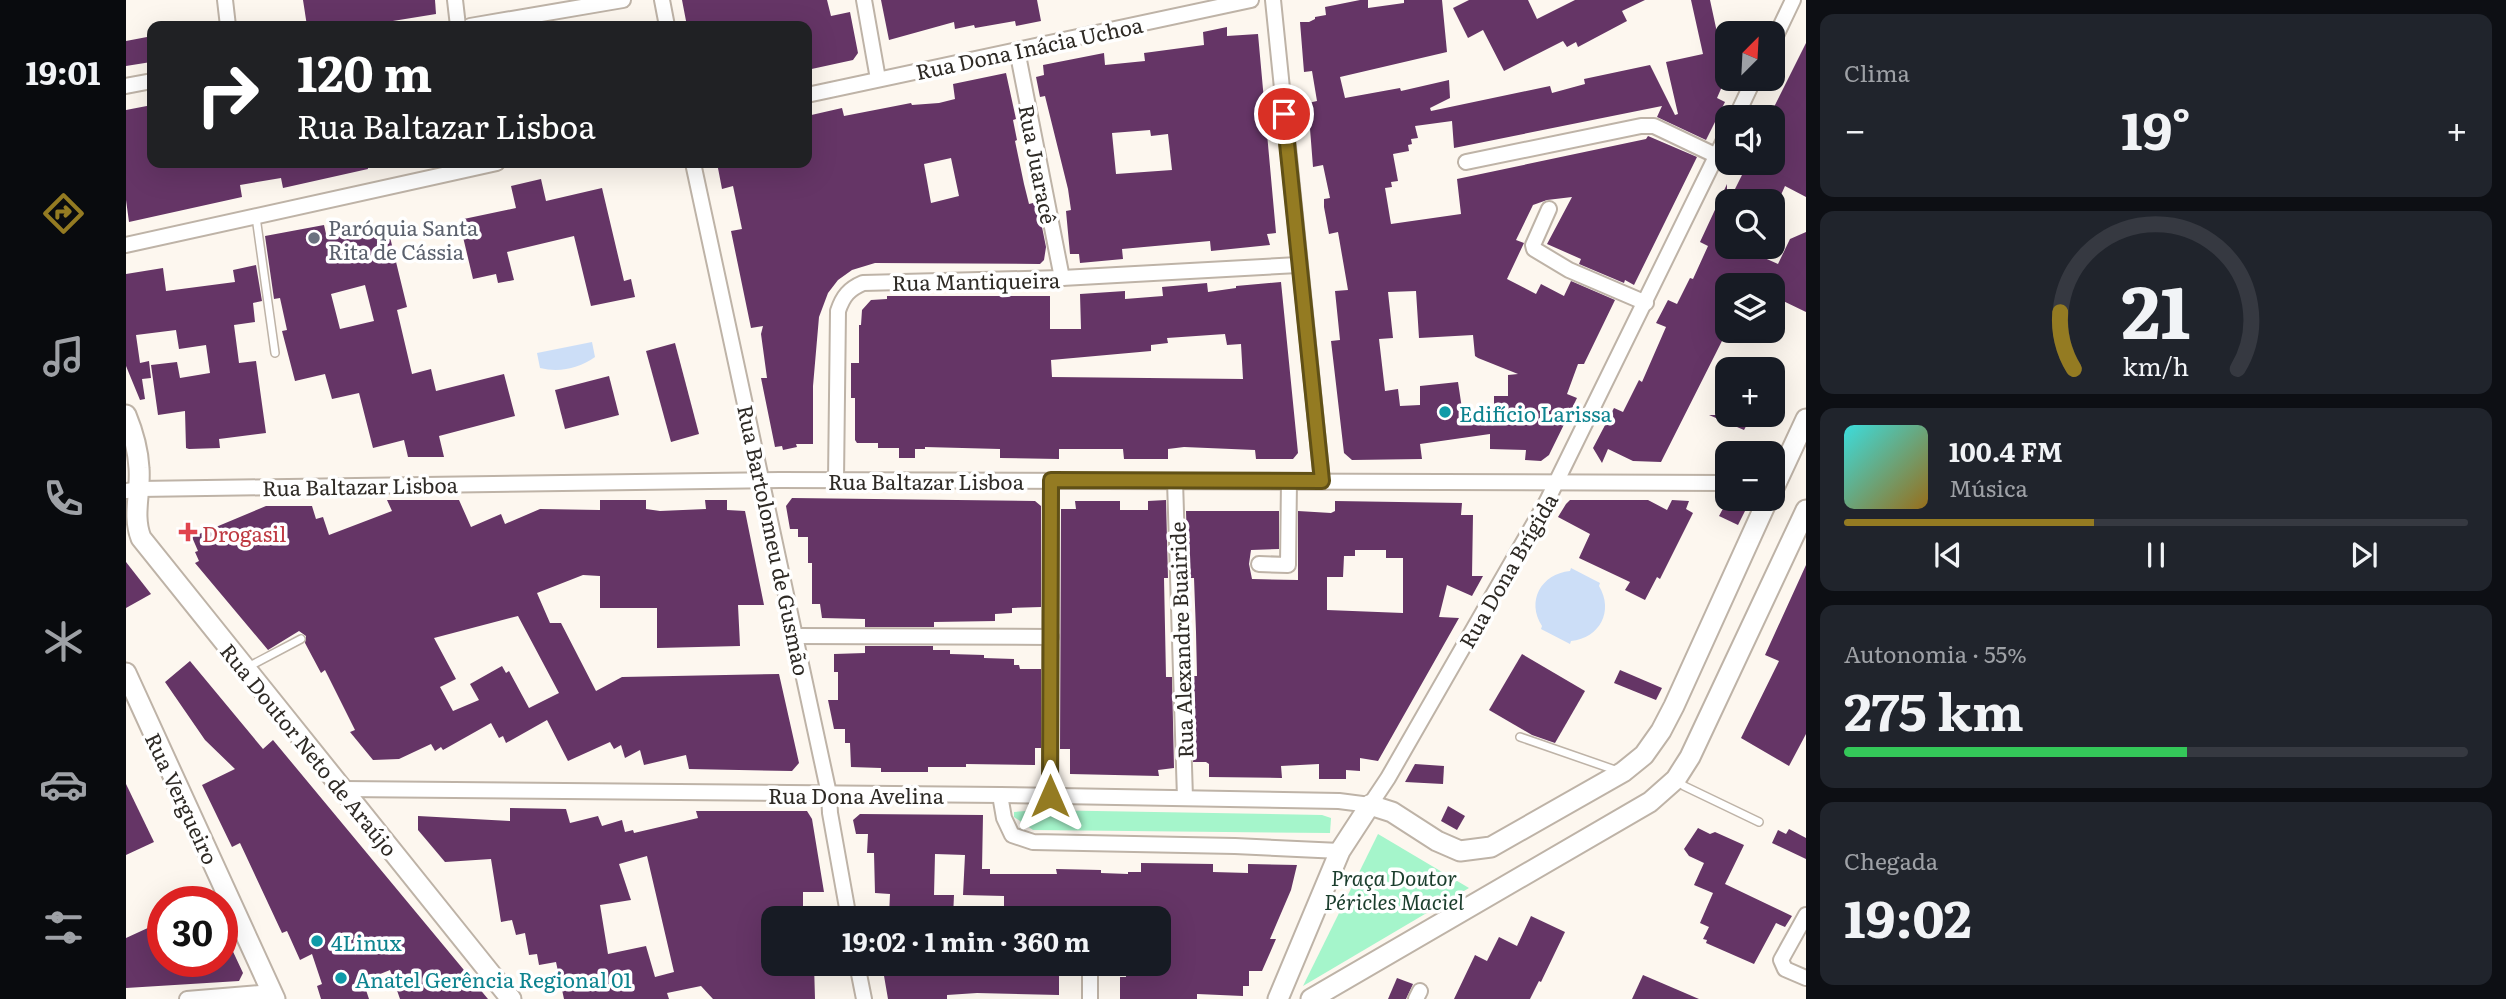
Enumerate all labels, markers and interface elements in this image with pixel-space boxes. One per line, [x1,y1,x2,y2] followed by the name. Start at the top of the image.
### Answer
[913,8,1146,86] street label: Rua Dona Inácia Uchoa
[1715,21,1785,91] north arrow
[1715,21,1785,511] map controls
[297,34,432,107] text: 120 m
[25,47,101,95] text: 19:01
[182,49,273,140] icon: right
[1844,55,1910,89] text: Clima
[1254,84,1314,144] pin
[2121,89,2191,166] text: 19°
[1265,95,1303,133] icon: arrive
[1844,99,1866,156] text: −
[2446,99,2468,156] text: +
[297,101,596,149] text: Rua Baltazar Lisboa
[1012,102,1066,226] street label: Rua Juaracê
[1715,105,1785,175] button: sound
[39,189,88,238] icon: directions
[1715,189,1785,259] button: search
[328,211,479,266] place label: Paróquia Santa Rita de Cássia
[306,230,322,246] marker: Paróquia Santa Rita de Cássia
[2121,253,2191,361] text: 21
[892,263,1061,297] street label: Rua Mantiqueira
[1715,273,1785,343] button: layers
[39,332,88,381] icon: music
[2123,346,2189,383] text: km/h
[1715,357,1785,427] button: +
[1459,397,1613,428] place label: Edifício Larissa
[731,402,819,678] street label: Rua Bartolomeu de Gusmão
[1437,404,1453,420] marker: Edifício Larissa
[1949,431,2063,470] text: 100.4 FM
[1715,441,1785,511] button: −
[828,465,1025,496] street label: Rua Baltazar Lisboa
[262,468,459,502] street label: Rua Baltazar Lisboa
[1949,470,2028,504] text: Música
[39,474,88,523] icon: phone
[1450,486,1564,653] street label: Rua Dona Brígida
[202,517,286,548] place label: Drogasil
[1160,521,1200,759] street label: Rua Alexandre Buairide
[180,524,196,540] marker: Drogasil
[1929,536,1967,574] icon: previous
[2137,536,2175,574] icon: pause
[2345,536,2383,574] icon: next
[39,617,88,666] icon: climate
[214,636,406,862] street label: Rua Doutor Neto de Araújo
[1844,636,2027,670] text: Autonomia · 55%
[1844,670,2024,747] text: 275 km
[139,727,227,869] street label: Rua Vergueiro
[1013,759,1087,833] position arrow
[39,760,88,809] icon: car
[768,779,945,810] street label: Rua Dona Avelina
[1844,843,1938,877] text: Chegada
[1324,861,1464,916] park label: Praça Doutor Péricles Maciel
[1844,877,1972,954] text: 19:02
[147,886,238,977] speed limit sign: 30
[39,903,88,952] icon: filters
[842,921,1090,960] text: 19:02 · 1 min · 360 m
[331,926,402,957] place label: 4Linux
[309,933,325,949] marker: 4Linux
[355,963,632,994] place label: Anatel Gerência Regional 01
[333,970,349,986] marker: Anatel Gerência Regional 01

